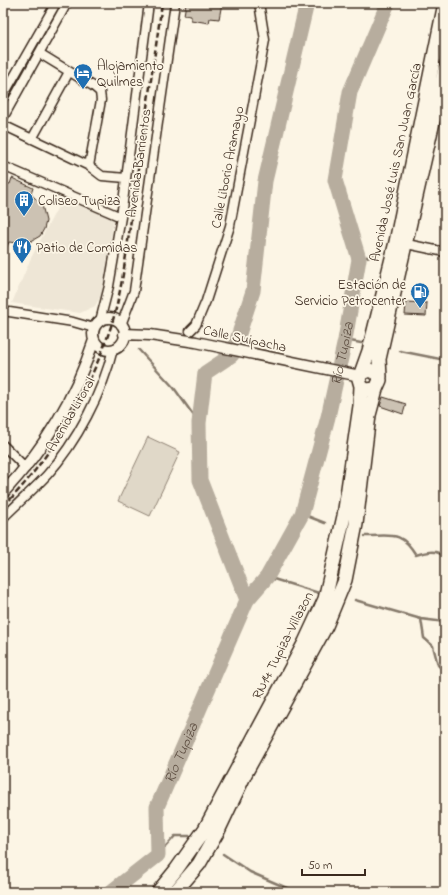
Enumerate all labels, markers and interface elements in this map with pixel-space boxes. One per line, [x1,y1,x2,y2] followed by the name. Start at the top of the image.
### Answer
[97,56,164,93] place label: Alojamiento Quilmes
[365,61,428,264] street label: Avenida José Luis San Juan García
[72,62,94,90] hotel icon: Alojamiento Quilmes
[206,104,252,230] street label: Calle Liborio Aramayo
[121,108,158,219] street label: Avenida Barrientos
[13,189,35,217] building icon: Coliseo Tupiza
[38,191,120,212] place label: Coliseo Tupiza
[11,236,33,264] restaurant icon: Patio de Comidas
[36,238,137,259] place label: Patio de Comidas
[294,275,407,312] place label: Estación de Servicio Petrocenter
[409,281,431,309] fuel station icon: Estación de Servicio Petrocenter
[325,319,360,387] water label: Río Tupiza
[201,320,288,359] street label: Calle Suipacha
[41,374,101,456] street label: Avenida Litoral
[247,588,320,703] street label: RN14: Tupiza-Villazon
[159,719,205,787] water label: Río Tupiza
[302,851,365,877] scale bar
[308,857,332,875] text: 50 m

